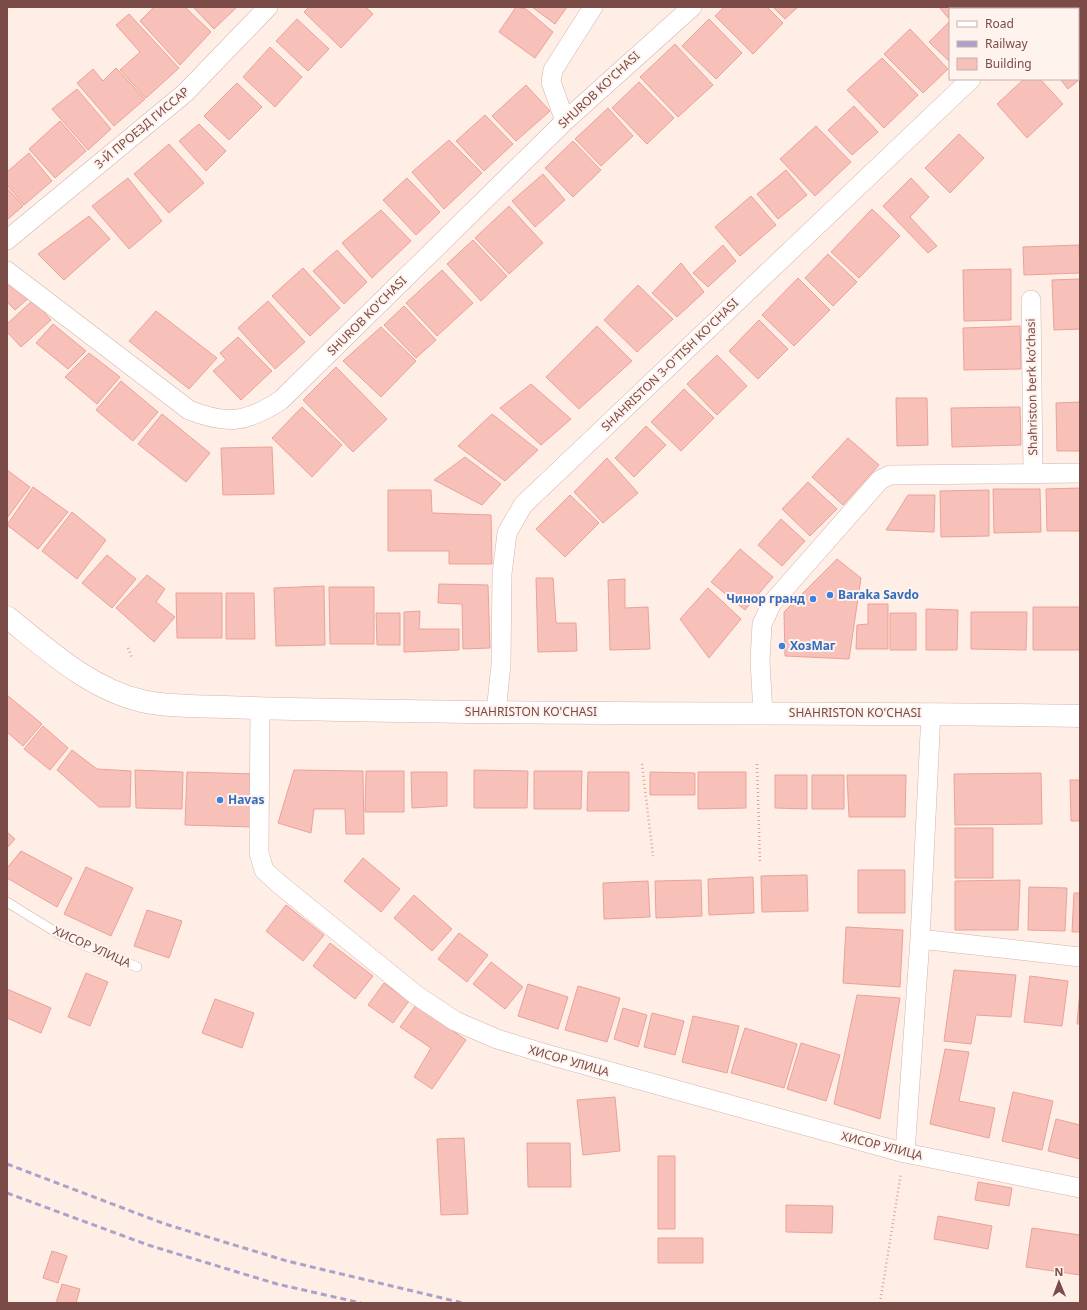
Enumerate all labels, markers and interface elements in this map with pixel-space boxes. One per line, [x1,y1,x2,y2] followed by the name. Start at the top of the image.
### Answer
[949,8,1079,80] legend
[985,15,1014,32] text: Road
[985,35,1029,52] text: Railway
[554,47,643,132] street label: SHUROB KO'CHASI
[985,55,1032,72] text: Building
[91,83,193,172] street label: 3-Й ПРОЕЗД ГИССАР
[323,272,410,359] street label: SHUROB KO'CHASI
[597,294,742,435] street label: SHAHRISTON 3-O'TISH KO'CHASI
[1022,318,1041,456] street label: Shahriston berk koʻchasi
[838,586,919,603] place label: Baraka Savdo
[726,590,805,607] place label: Чинор гранд
[825,590,835,600] marker: Baraka Savdo
[808,594,818,604] marker: Чинор гранд
[790,637,836,654] place label: ХозМаг
[777,641,787,651] marker: ХозМаг
[465,703,597,720] street label: SHAHRISTON KO'CHASI
[789,704,921,721] street label: SHAHRISTON KO'CHASI
[228,791,264,808] place label: Havas
[215,795,225,805] marker: Havas
[51,922,134,971] street label: ХИСОР УЛИЦА
[527,1041,612,1080] street label: ХИСОР УЛИЦА
[840,1127,925,1164] street label: ХИСОР УЛИЦА
[1039,1262,1079,1302] north arrow
[1054,1264,1063,1279] text: N

